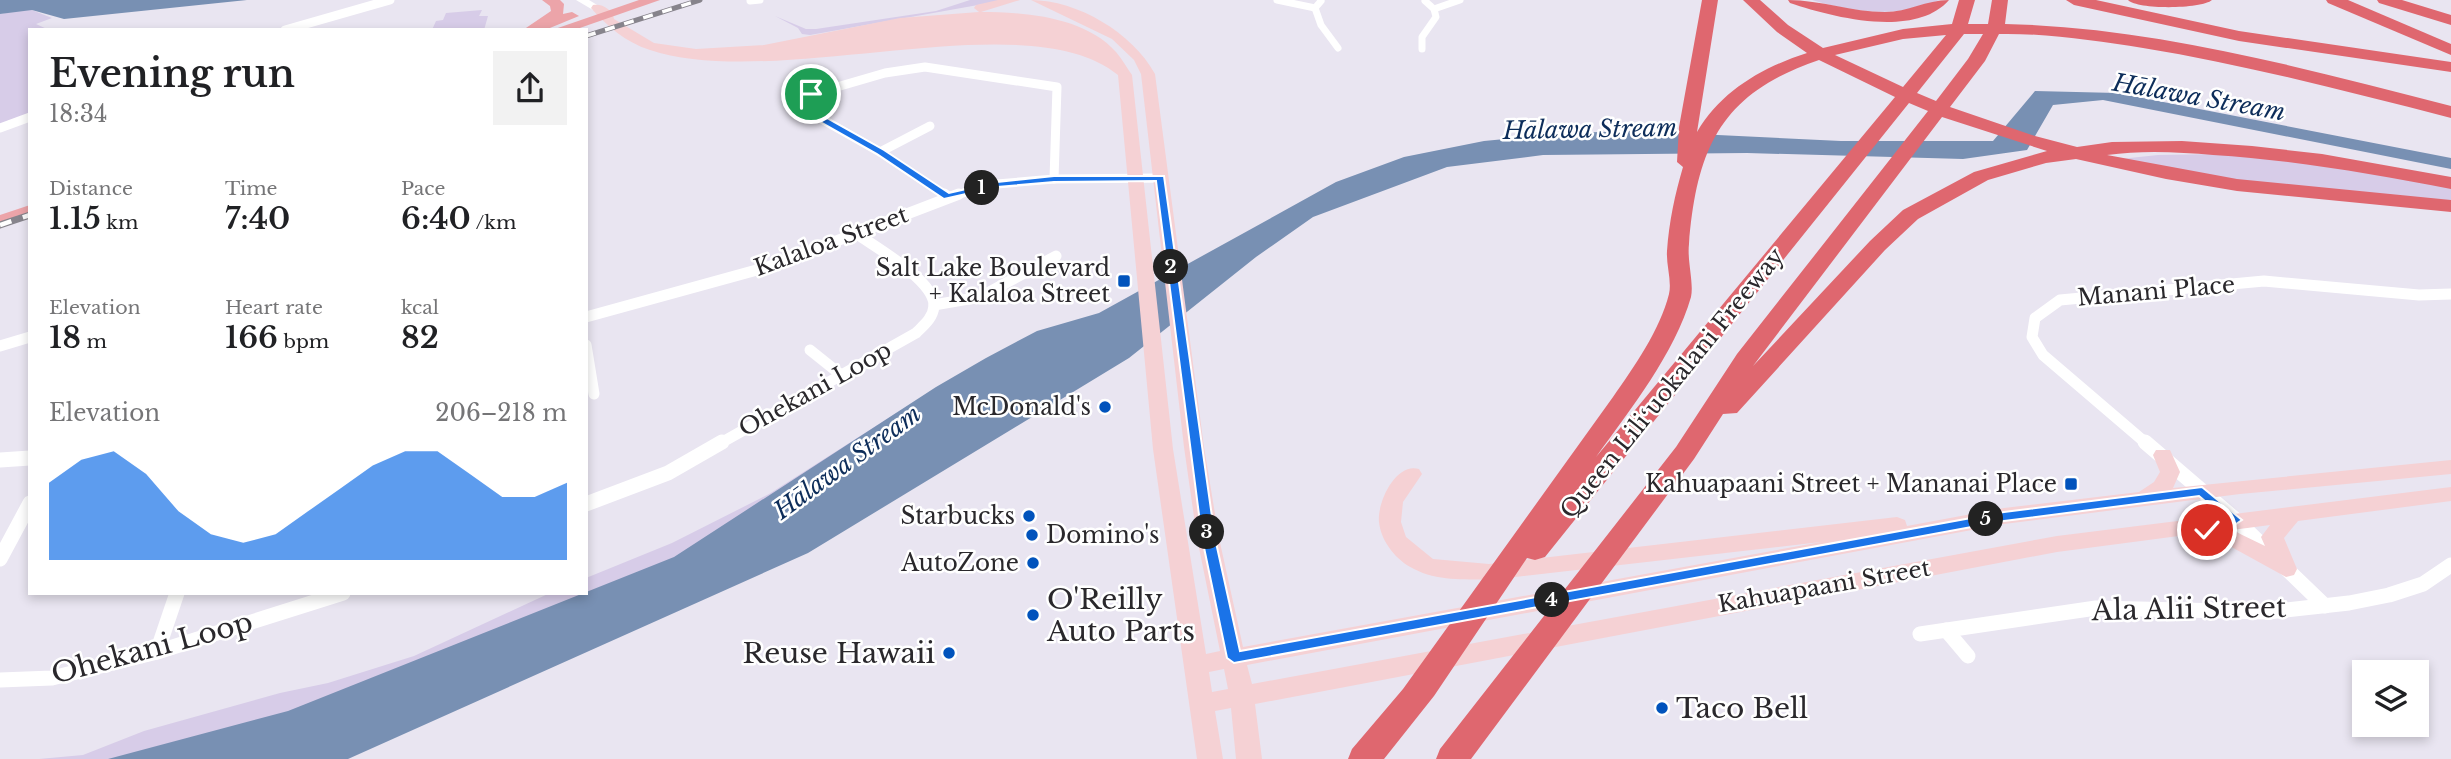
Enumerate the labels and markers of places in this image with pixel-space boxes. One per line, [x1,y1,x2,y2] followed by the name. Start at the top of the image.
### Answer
[781,64,841,124] pin
[964,170,1000,206] pin: 1
[1154,250,1188,284] pin: 2
[876,254,1110,308] place label: Salt Lake Boulevard + Kalaloa Street
[1116,273,1132,289] marker: Salt Lake Boulevard + Kalaloa Street
[952,393,1091,421] place label: McDonald's
[1097,399,1113,415] marker: McDonald's
[1645,470,2057,498] place label: Kahuapaani Street + Mananai Place
[2063,476,2079,492] marker: Kahuapaani Street + Mananai Place
[2177,500,2237,560] pin
[900,502,1015,530] place label: Starbucks
[1968,502,2004,536] pin: 5
[1021,508,1037,524] marker: Starbucks
[1190,514,1224,550] pin: 3
[1046,521,1159,549] place label: Domino's
[1024,527,1040,543] marker: Domino's
[900,549,1019,577] place label: AutoZone
[1025,555,1041,571] marker: AutoZone
[1046,582,1195,649] place label: O'Reilly Auto Parts
[1534,582,1570,618] pin: 4
[1025,607,1041,623] marker: O'Reilly Auto Parts
[742,636,935,671] place label: Reuse Hawaii
[941,645,957,661] marker: Reuse Hawaii
[1676,691,1808,726] place label: Taco Bell
[1654,700,1670,716] marker: Taco Bell

